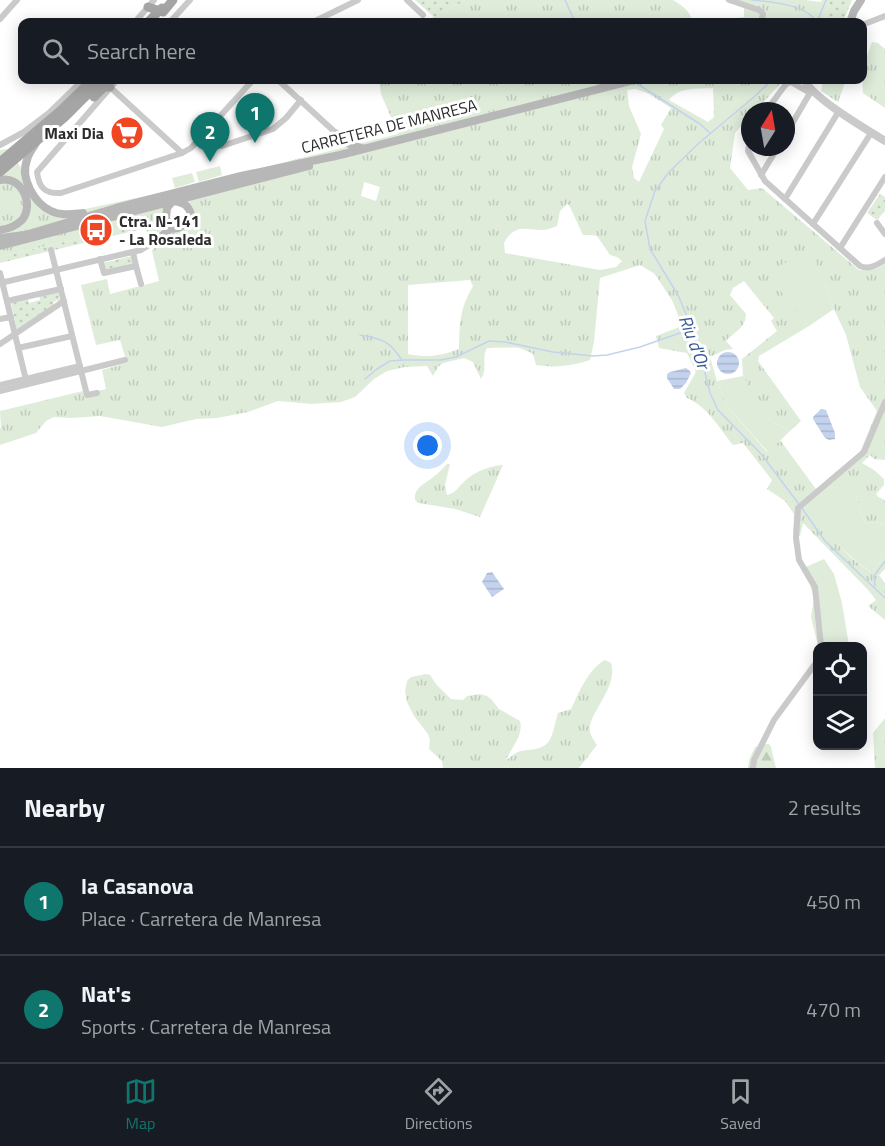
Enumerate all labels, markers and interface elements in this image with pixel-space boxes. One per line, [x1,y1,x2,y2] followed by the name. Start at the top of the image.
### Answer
[18,18,867,84] search box
[87,34,196,68] text: Search here
[39,35,72,68] icon: search
[299,92,480,159] street label: CARRETERA DE MANRESA
[236,94,274,143] pin: 1
[741,102,795,156] north arrow
[190,112,230,162] pin: 2
[109,115,145,151] supermarket icon: Maxi Dia
[44,121,104,145] place label: Maxi Dia
[119,209,212,251] place label: Ctra. N-141 - La Rosaleda
[78,212,114,248] bus stop icon: Ctra. N-141 - La Rosaleda
[672,311,718,375] water label: Riu d'Or
[413,431,442,460] your location
[813,642,867,750] map controls
[813,642,867,696] button: locate
[813,696,867,750] button: layers
[24,788,105,827] text: Nearby
[788,792,861,823] text: 2 results
[81,869,194,903] text: la Casanova
[38,886,49,917] text: 1
[806,886,861,917] text: 450 m
[81,903,321,934] text: Place · Carretera de Manresa
[81,977,131,1011] text: Nat's
[38,994,49,1025] text: 2
[806,994,861,1025] text: 470 m
[81,1011,331,1042] text: Sports · Carretera de Manresa
[124,1075,157,1135] tab: Map
[405,1075,473,1135] tab: Directions
[720,1075,761,1135] tab: Saved

